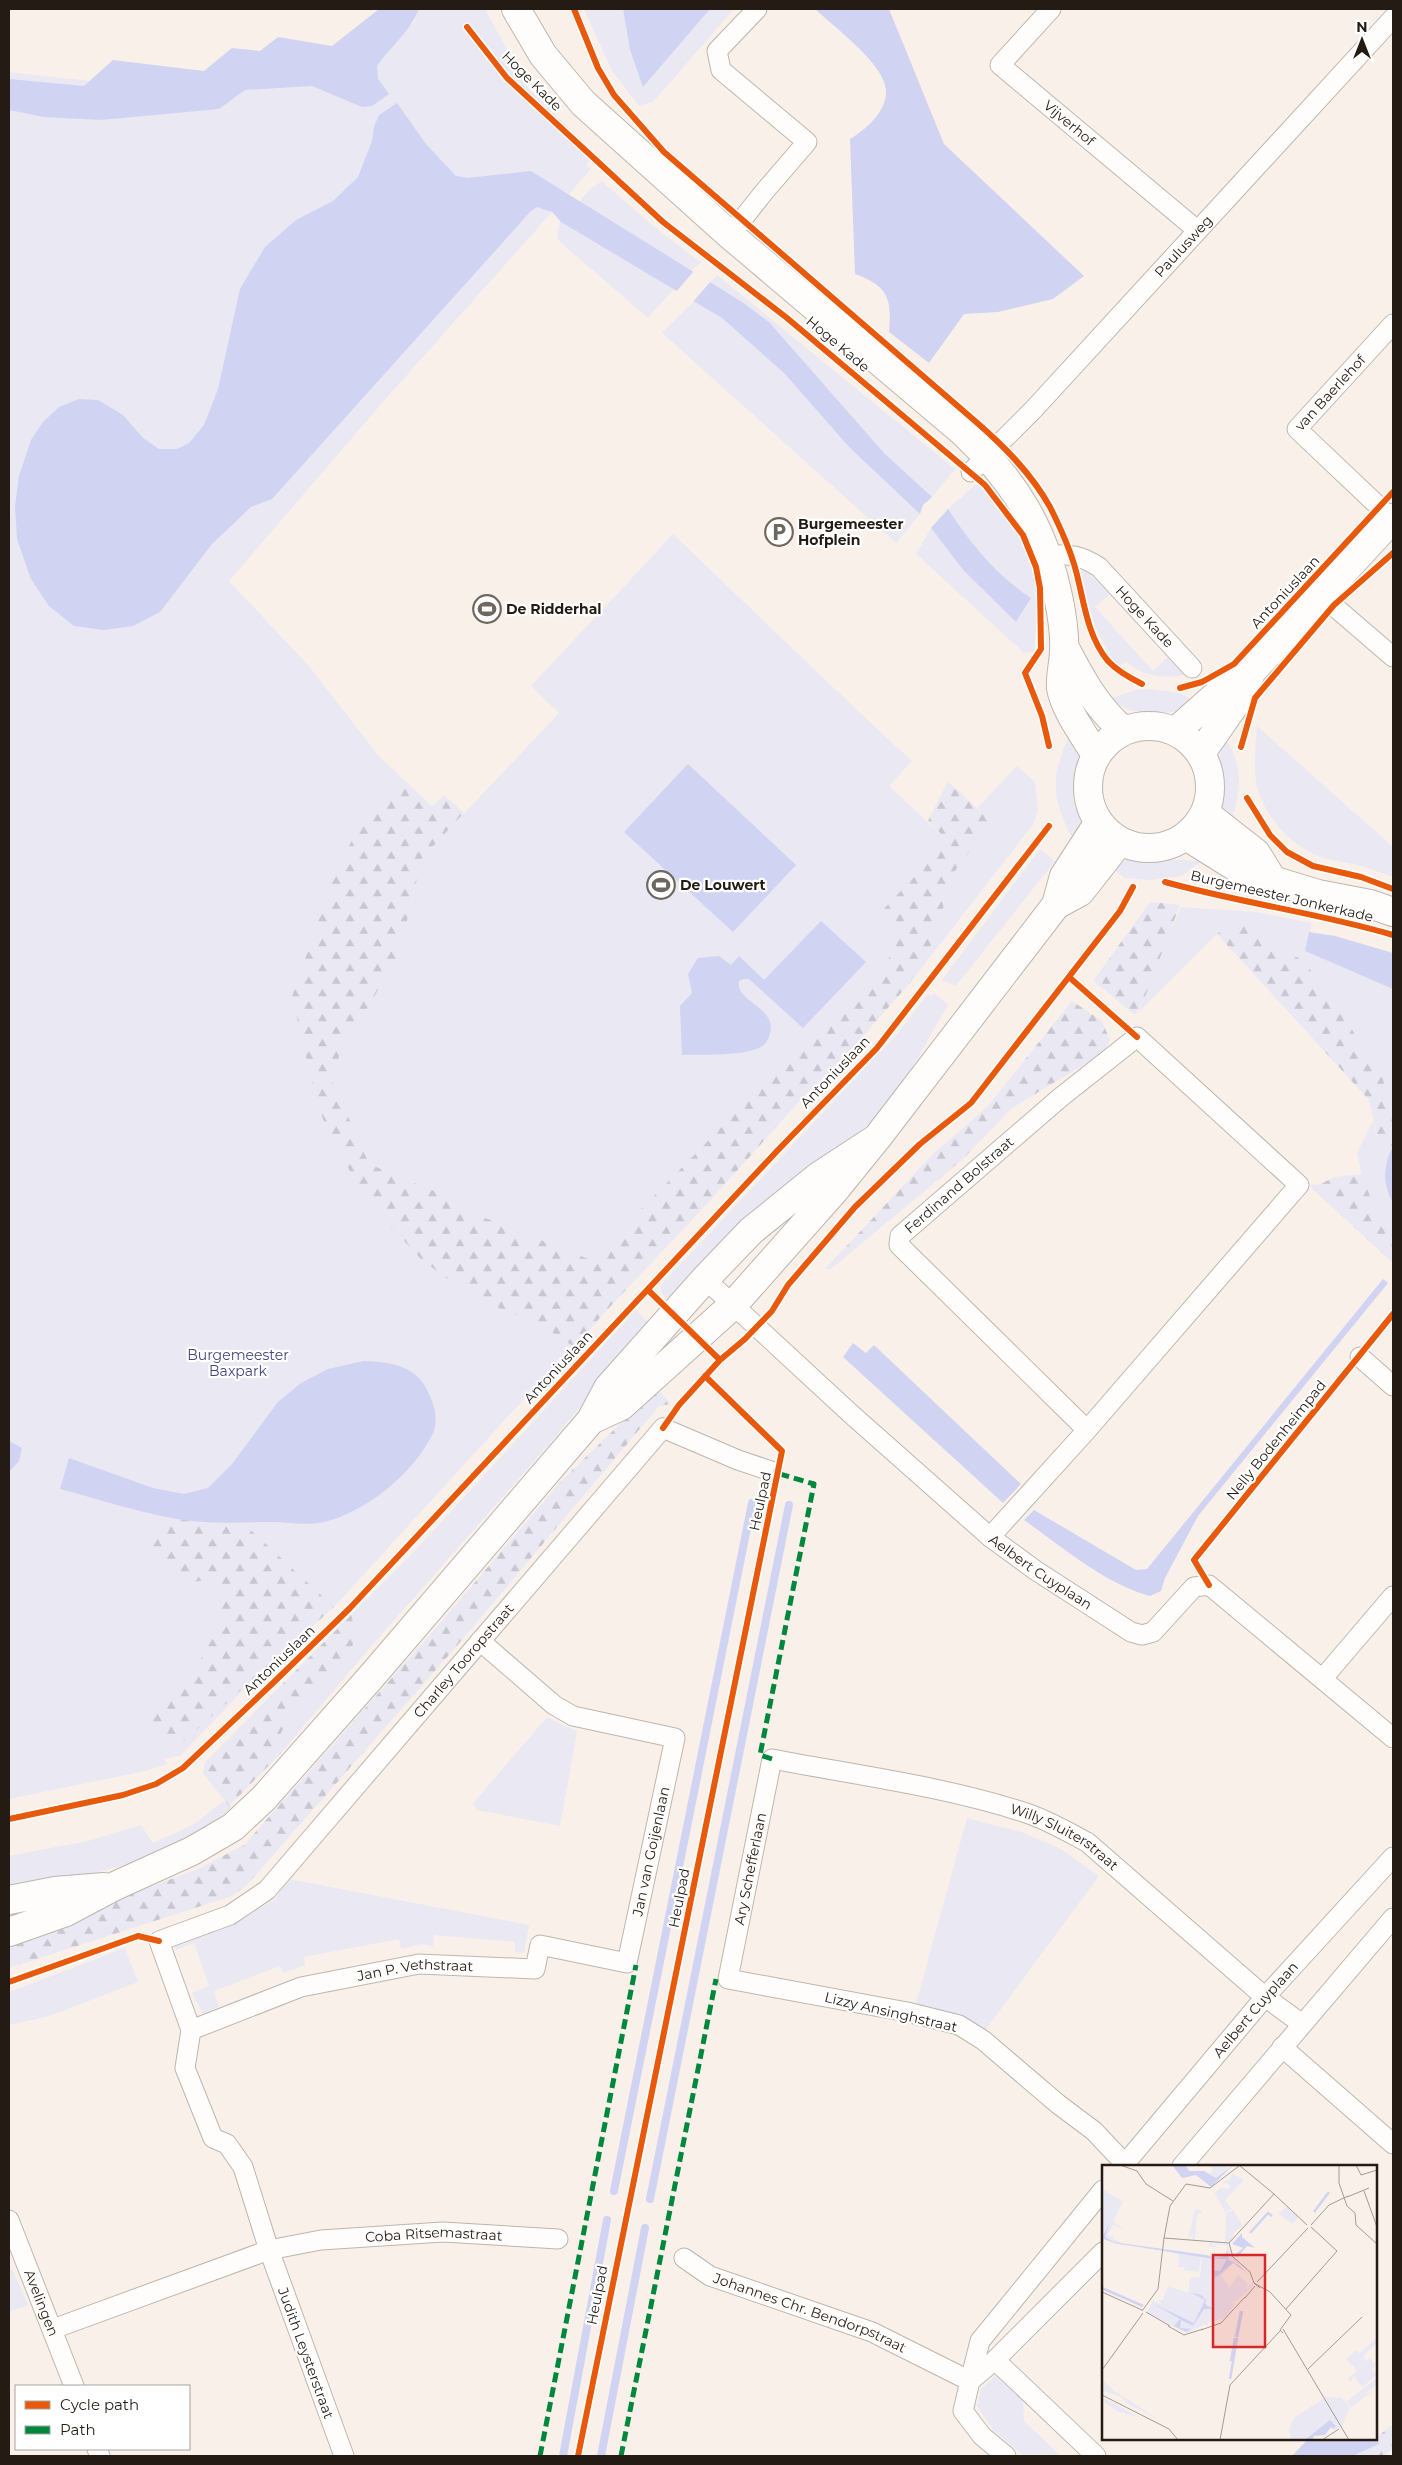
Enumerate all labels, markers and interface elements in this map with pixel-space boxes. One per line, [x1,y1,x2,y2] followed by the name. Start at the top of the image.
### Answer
[1337,15,1387,65] north arrow
[1356,18,1368,36] text: N
[498,47,566,115] street label: Hoge Kade
[1040,96,1100,150] street label: Vijverhof
[1151,212,1216,281] street label: Paulusweg
[802,312,874,376] street label: Hoge Kade
[1291,350,1370,435] street label: van Baerlehof
[798,515,903,549] place label: Burgemeester Hofplein
[764,517,794,547] parking icon: Burgemeester Hofplein
[1247,552,1323,632] street label: Antoniuslaan
[1112,582,1178,651] street label: Hoge Kade
[472,594,502,624] sports icon: De Ridderhal
[506,600,602,618] place label: De Ridderhal
[1189,866,1375,926] street label: Burgemeester Jonkerkade
[646,870,676,900] sports icon: De Louwert
[680,876,766,894] place label: De Louwert
[796,1032,874,1112] street label: Antoniuslaan
[901,1132,1018,1237] street label: Ferdinand Bolstraat
[520,1327,596,1407] street label: Antoniuslaan
[187,1346,289,1380] park label: Burgemeester Baxpark
[1222,1376,1330,1504] street label: Nelly Bodenheimpad
[745,1470,775,1532] street label: Heulpad
[985,1530,1096,1614] street label: Aelbert Cuyplaan
[409,1600,518,1722] street label: Charley Tooropstraat
[239,1621,319,1699] street label: Antoniuslaan
[628,1785,673,1919] street label: Jan van Goijenlaan
[1008,1800,1122,1874] street label: Willy Sluiterstraat
[730,1811,770,1927] street label: Ary Schefferlaan
[664,1867,694,1929] street label: Heulpad
[355,1955,474,1985] street label: Jan P. Vethstraat
[1209,1958,1302,2061] street label: Aelbert Cuyplaan
[823,1988,959,2036] street label: Lizzy Ansinghstraat
[1102,2165,1377,2440] inset map
[365,2223,503,2246] street label: Coba Ritsemastraat
[582,2264,612,2326] street label: Heulpad
[20,2267,63,2339] street label: Avelingen
[710,2269,910,2357] street label: Johannes Chr. Bendorpstraat
[274,2284,338,2421] street label: Judith Leysterstraat
[15,2385,190,2450] legend
[60,2395,139,2414] text: Cycle path
[60,2420,96,2439] text: Path

